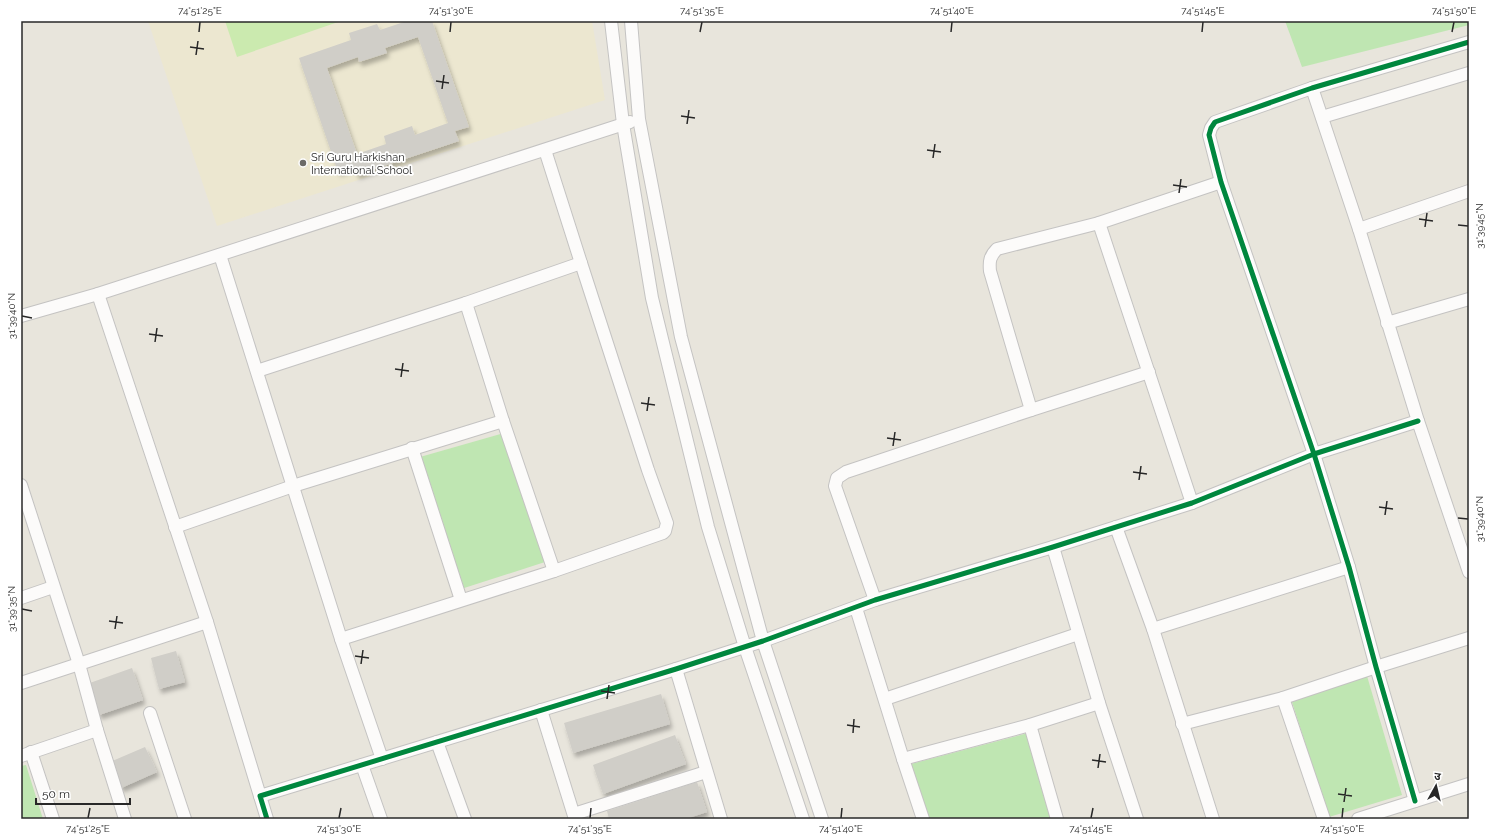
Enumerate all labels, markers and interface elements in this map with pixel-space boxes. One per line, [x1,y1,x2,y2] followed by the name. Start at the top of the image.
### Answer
[178,5,222,16] text: 74°51'25"E
[429,5,473,16] text: 74°51'30"E
[680,5,724,16] text: 74°51'35"E
[930,5,974,16] text: 74°51'40"E
[1181,5,1225,16] text: 74°51'45"E
[1432,5,1476,16] text: 74°51'50"E
[311,151,412,177] place label: Sri Guru Harkishan International School
[298,158,308,168] marker: Sri Guru Harkishan International School
[1474,203,1485,249] text: 31°39'45"N
[6,293,17,339] text: 31°39'40"N
[1474,496,1485,542] text: 31°39'40"N
[6,586,17,632] text: 31°39'35"N
[1416,766,1456,806] north arrow
[1433,770,1442,784] text: उ
[36,780,130,806] scale bar
[42,787,70,801] text: 50 m
[66,823,110,834] text: 74°51'25"E
[317,823,361,834] text: 74°51'30"E
[568,823,612,834] text: 74°51'35"E
[819,823,863,834] text: 74°51'40"E
[1069,823,1113,834] text: 74°51'45"E
[1320,823,1364,834] text: 74°51'50"E

